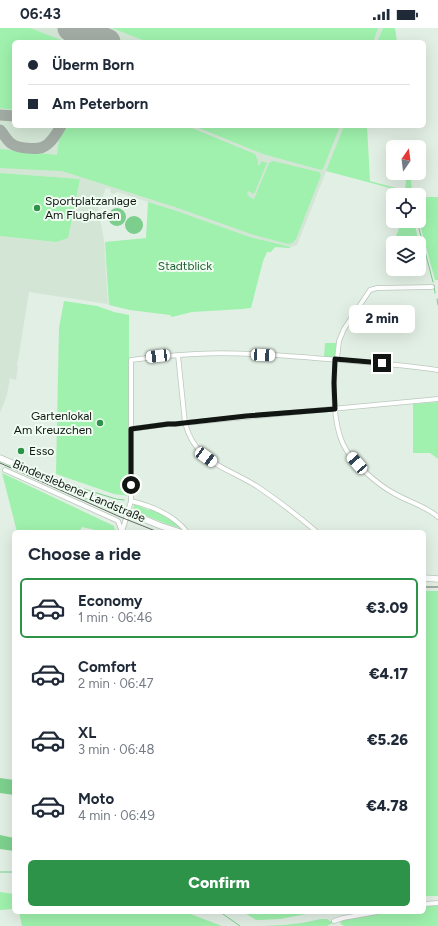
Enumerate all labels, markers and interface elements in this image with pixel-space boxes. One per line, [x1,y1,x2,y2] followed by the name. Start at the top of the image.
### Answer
[20,5,61,23] text: 06:43
[52,56,134,74] text: Überm Born
[52,95,148,113] text: Am Peterborn
[386,140,426,180] north arrow
[386,140,426,276] map controls
[386,188,426,228] button: locate
[45,194,137,222] place label: Sportplatzanlage Am Flughafen
[32,203,42,213] marker: Sportplatzanlage Am Flughafen
[386,236,426,276] button: layers
[158,259,212,273] park label: Stadtblick
[349,305,415,333] callout: 2 min
[365,311,399,326] text: 2 min
[251,348,275,362] car
[145,349,171,363] car
[373,354,391,372] route end
[14,409,92,437] place label: Gartenlokal Am Kreuzchen
[95,418,105,428] marker: Gartenlokal Am Kreuzchen
[29,444,54,458] place label: Esso
[193,445,219,469] car
[16,446,26,456] marker: Esso
[345,450,369,476] car
[11,457,148,526] street label: Binderslebener Landstraße
[122,476,140,494] route start
[28,543,141,565] text: Choose a ride
[30,590,66,626] icon: car
[78,592,143,610] text: Economy
[366,599,408,617] text: €3.09
[78,610,152,625] text: 1 min · 06:46
[30,656,66,692] icon: car
[78,658,137,676] text: Comfort
[369,665,408,683] text: €4.17
[78,676,154,691] text: 2 min · 06:47
[30,722,66,758] icon: car
[78,724,96,742] text: XL
[367,731,408,749] text: €5.26
[78,742,154,757] text: 3 min · 06:48
[30,788,66,824] icon: car
[78,790,114,808] text: Moto
[366,797,408,815] text: €4.78
[78,808,155,823] text: 4 min · 06:49
[28,860,410,906] button: Confirm

